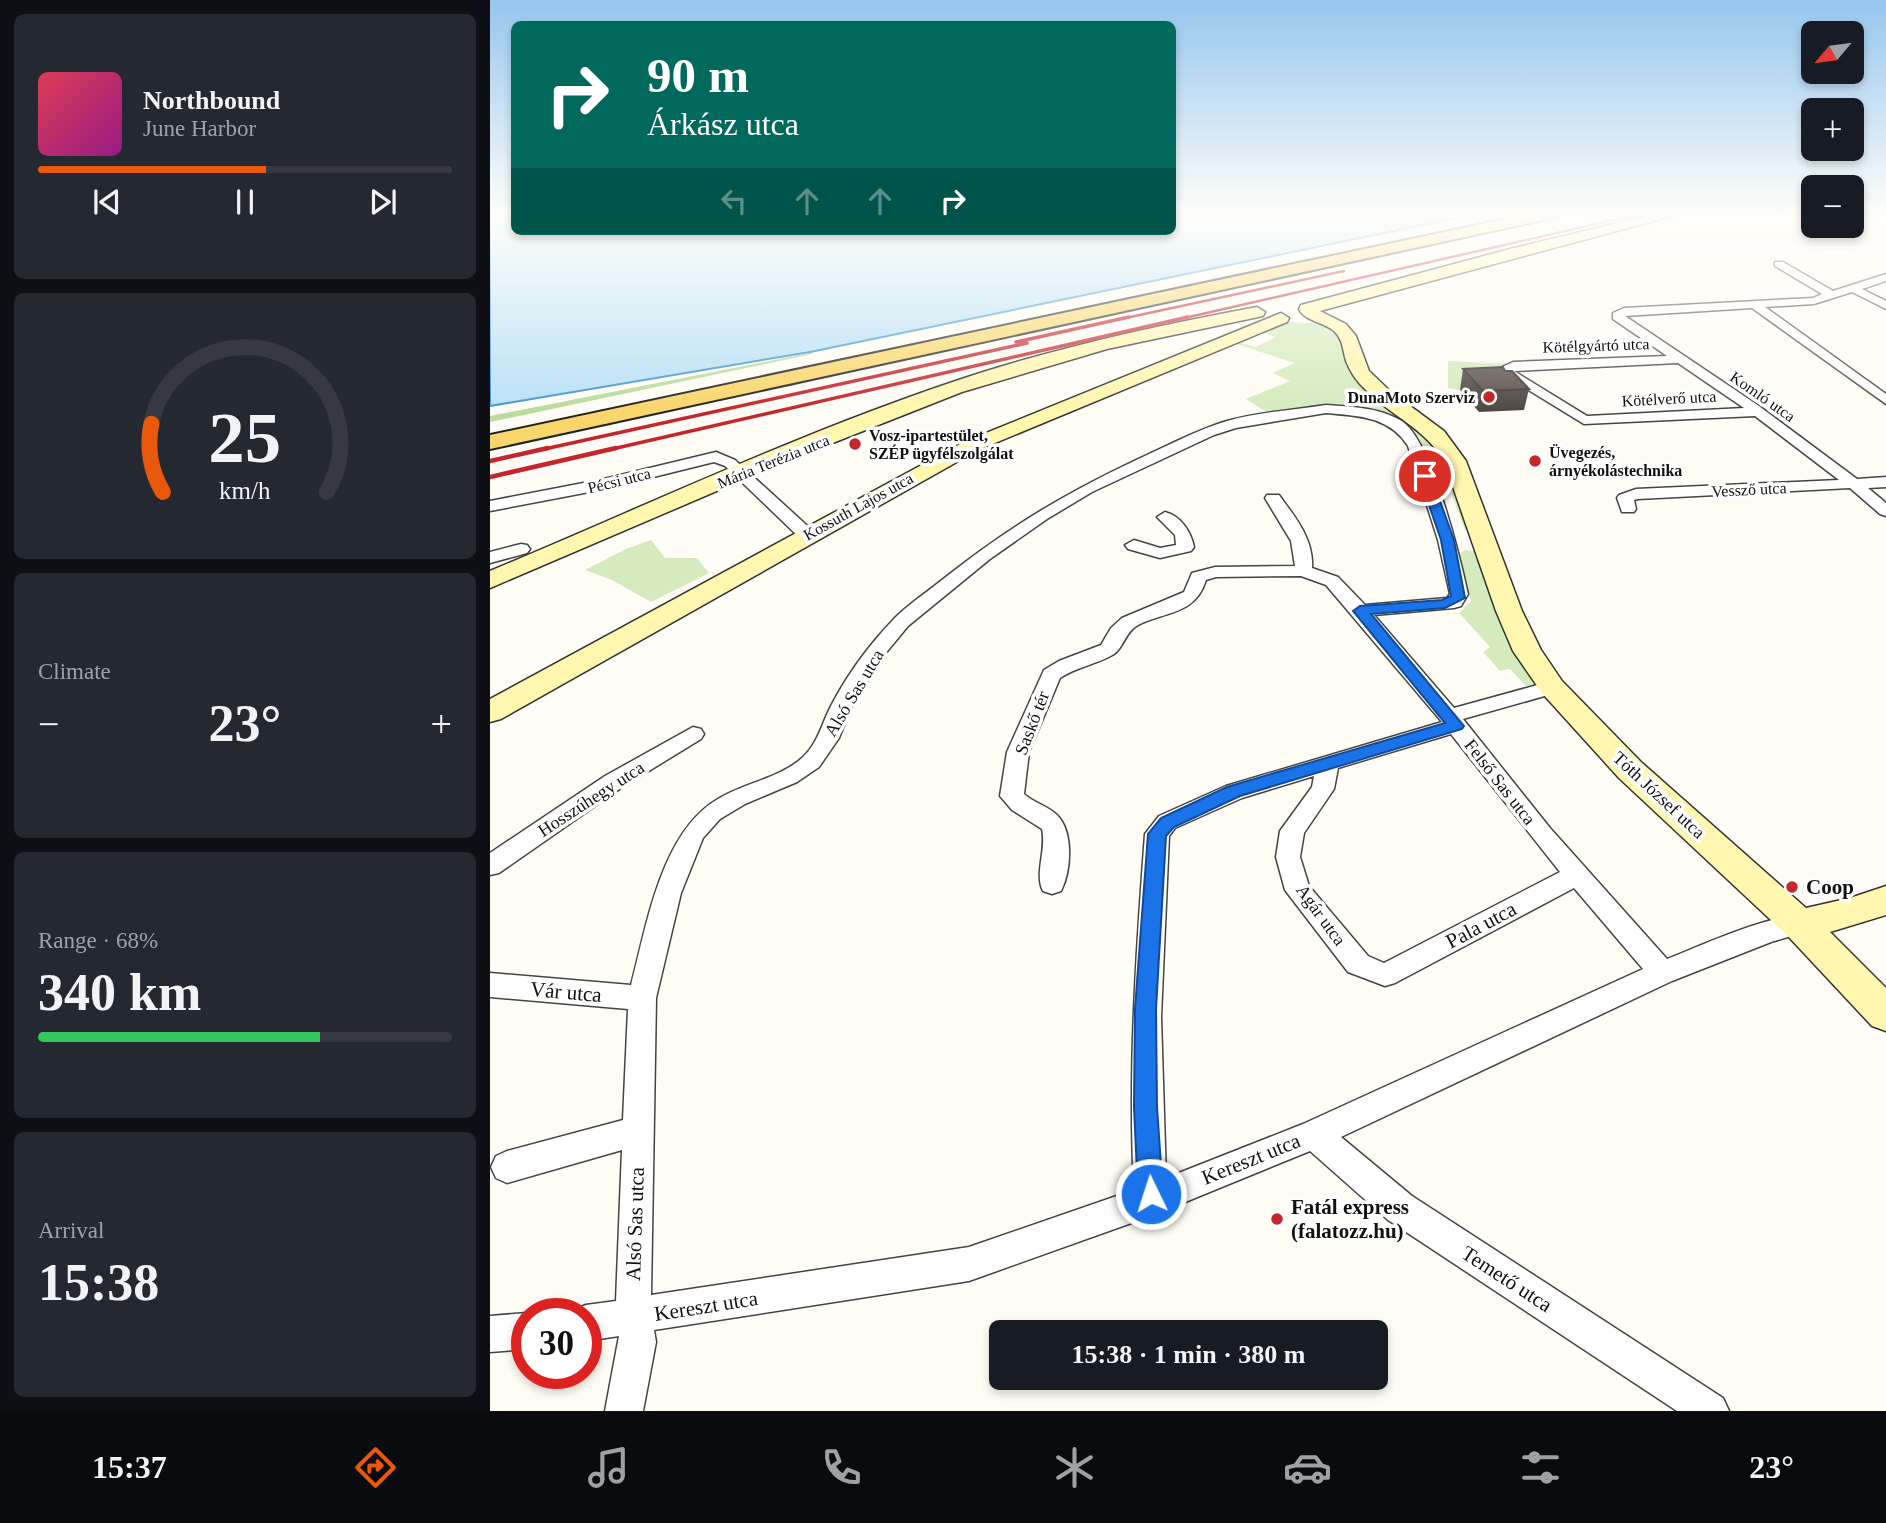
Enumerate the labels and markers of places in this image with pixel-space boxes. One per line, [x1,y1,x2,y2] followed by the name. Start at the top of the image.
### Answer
[1347,389,1475,406] place label: DunaMoto Szerviz
[1481,389,1497,405] marker: DunaMoto Szerviz
[869,427,1014,463] place label: Vosz-ipartestület, SZÉP ügyfélszolgálat
[847,436,863,452] marker: Vosz-ipartestület, SZÉP ügyfélszolgálat
[1549,444,1682,480] place label: Üvegezés, árnyékolástechnika
[1395,446,1455,506] pin
[1527,453,1543,469] marker: Üvegezés, árnyékolástechnika
[1806,875,1854,899] place label: Coop
[1784,879,1800,895] marker: Coop
[1291,1195,1409,1243] place label: Fatál express (falatozz.hu)
[1269,1211,1285,1227] marker: Fatál express (falatozz.hu)

